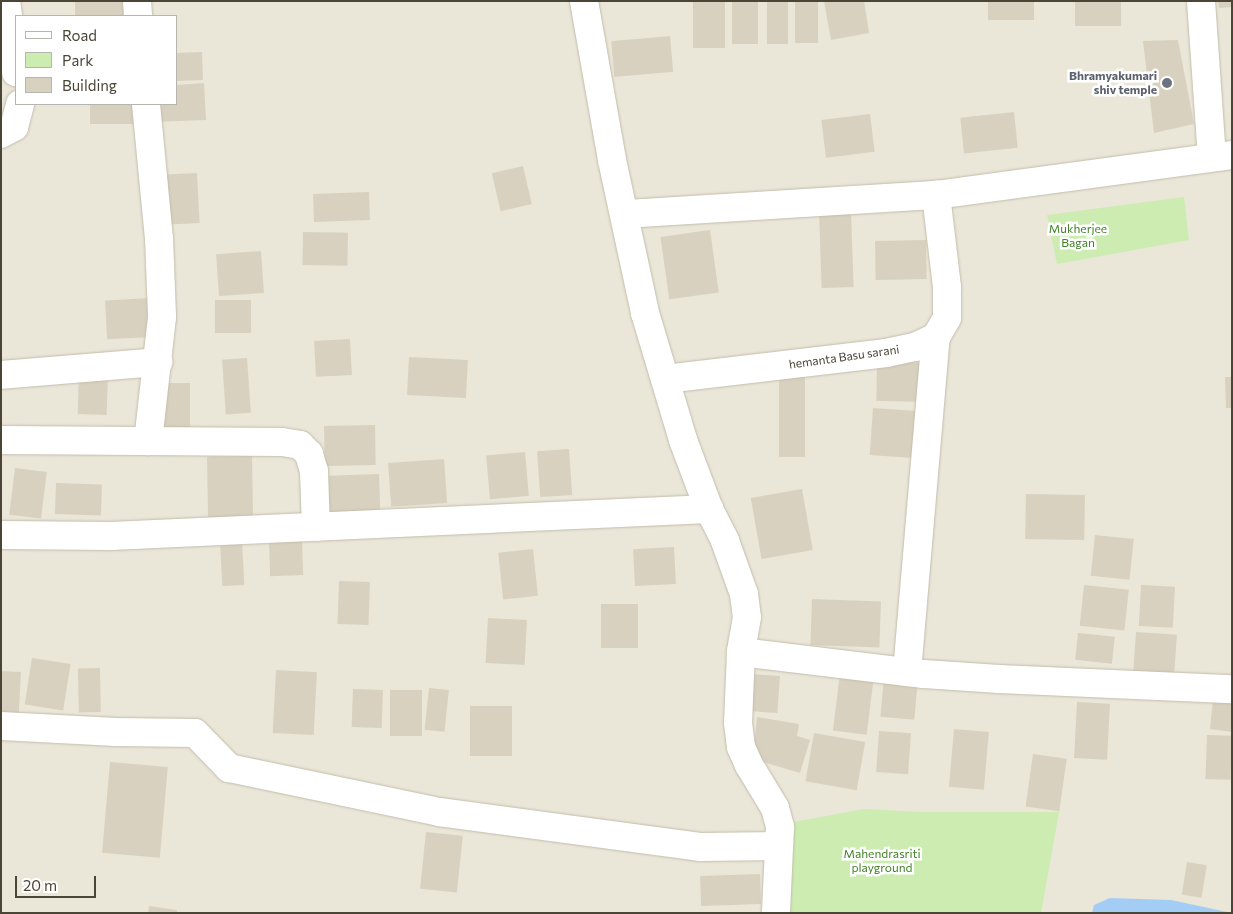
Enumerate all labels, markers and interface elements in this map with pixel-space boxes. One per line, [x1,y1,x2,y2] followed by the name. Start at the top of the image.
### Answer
[15,15,178,105] legend
[62,26,97,44] text: Road
[62,51,93,69] text: Park
[1069,69,1157,97] place label: Bhramyakumari shiv temple
[62,76,117,94] text: Building
[1161,77,1173,89] marker: Bhramyakumari shiv temple
[1049,222,1107,250] park label: Mukherjee Bagan
[788,342,900,372] street label: hemanta Basu sarani
[844,847,920,875] park label: Mahendrasriti playground
[18,866,99,898] scale bar
[23,876,57,894] text: 20 m

